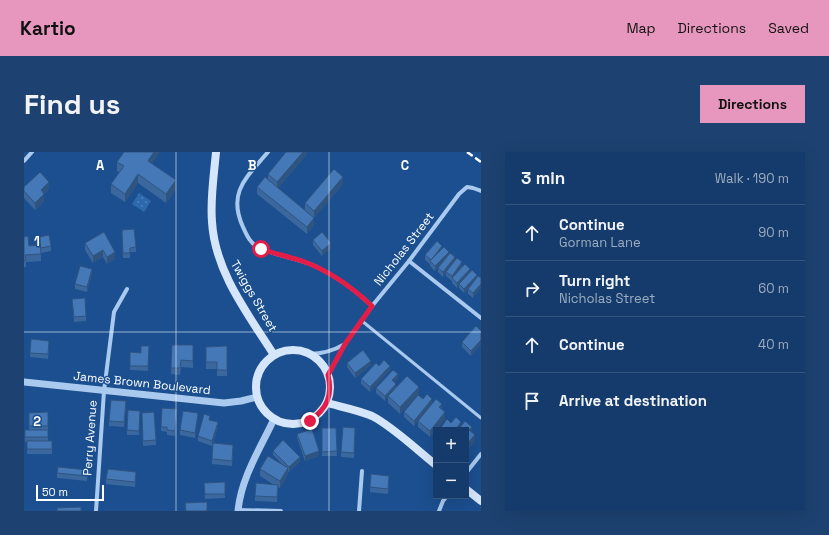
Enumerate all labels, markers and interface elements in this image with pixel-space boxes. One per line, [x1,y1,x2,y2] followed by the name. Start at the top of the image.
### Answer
[20,16,76,41] text: Kartio
[626,19,656,37] text: Map
[678,19,746,37] text: Directions
[768,19,809,37] text: Saved
[700,85,805,123] button: Directions
[24,86,121,122] text: Find us
[96,157,105,174] text: A
[248,157,257,174] text: B
[401,157,409,174] text: C
[521,167,565,189] text: 3 min
[715,170,789,187] text: Walk · 190 m
[370,209,438,289] street label: Nicholas Street
[559,215,625,234] text: Continue
[521,222,543,244] icon: ahead
[758,224,789,241] text: 90 m
[34,233,40,250] text: 1
[559,234,641,251] text: Gorman Lane
[252,240,270,258] route start
[227,257,281,335] street label: Twiggs Street
[559,271,630,290] text: Turn right
[521,278,543,300] icon: right
[758,280,789,297] text: 60 m
[559,290,655,307] text: Nicholas Street
[521,334,543,356] icon: ahead
[559,335,625,354] text: Continue
[758,336,789,353] text: 40 m
[73,368,211,398] street label: James Brown Boulevard
[521,390,543,412] icon: arrive
[559,391,707,410] text: Arrive at destination
[79,400,101,476] street label: Perry Avenue
[301,412,319,430] route end
[33,413,41,430] text: 2
[433,427,469,499] map controls
[433,427,469,463] button: +
[433,463,469,499] button: −
[36,483,104,502] scale bar
[42,485,68,499] text: 50 m

